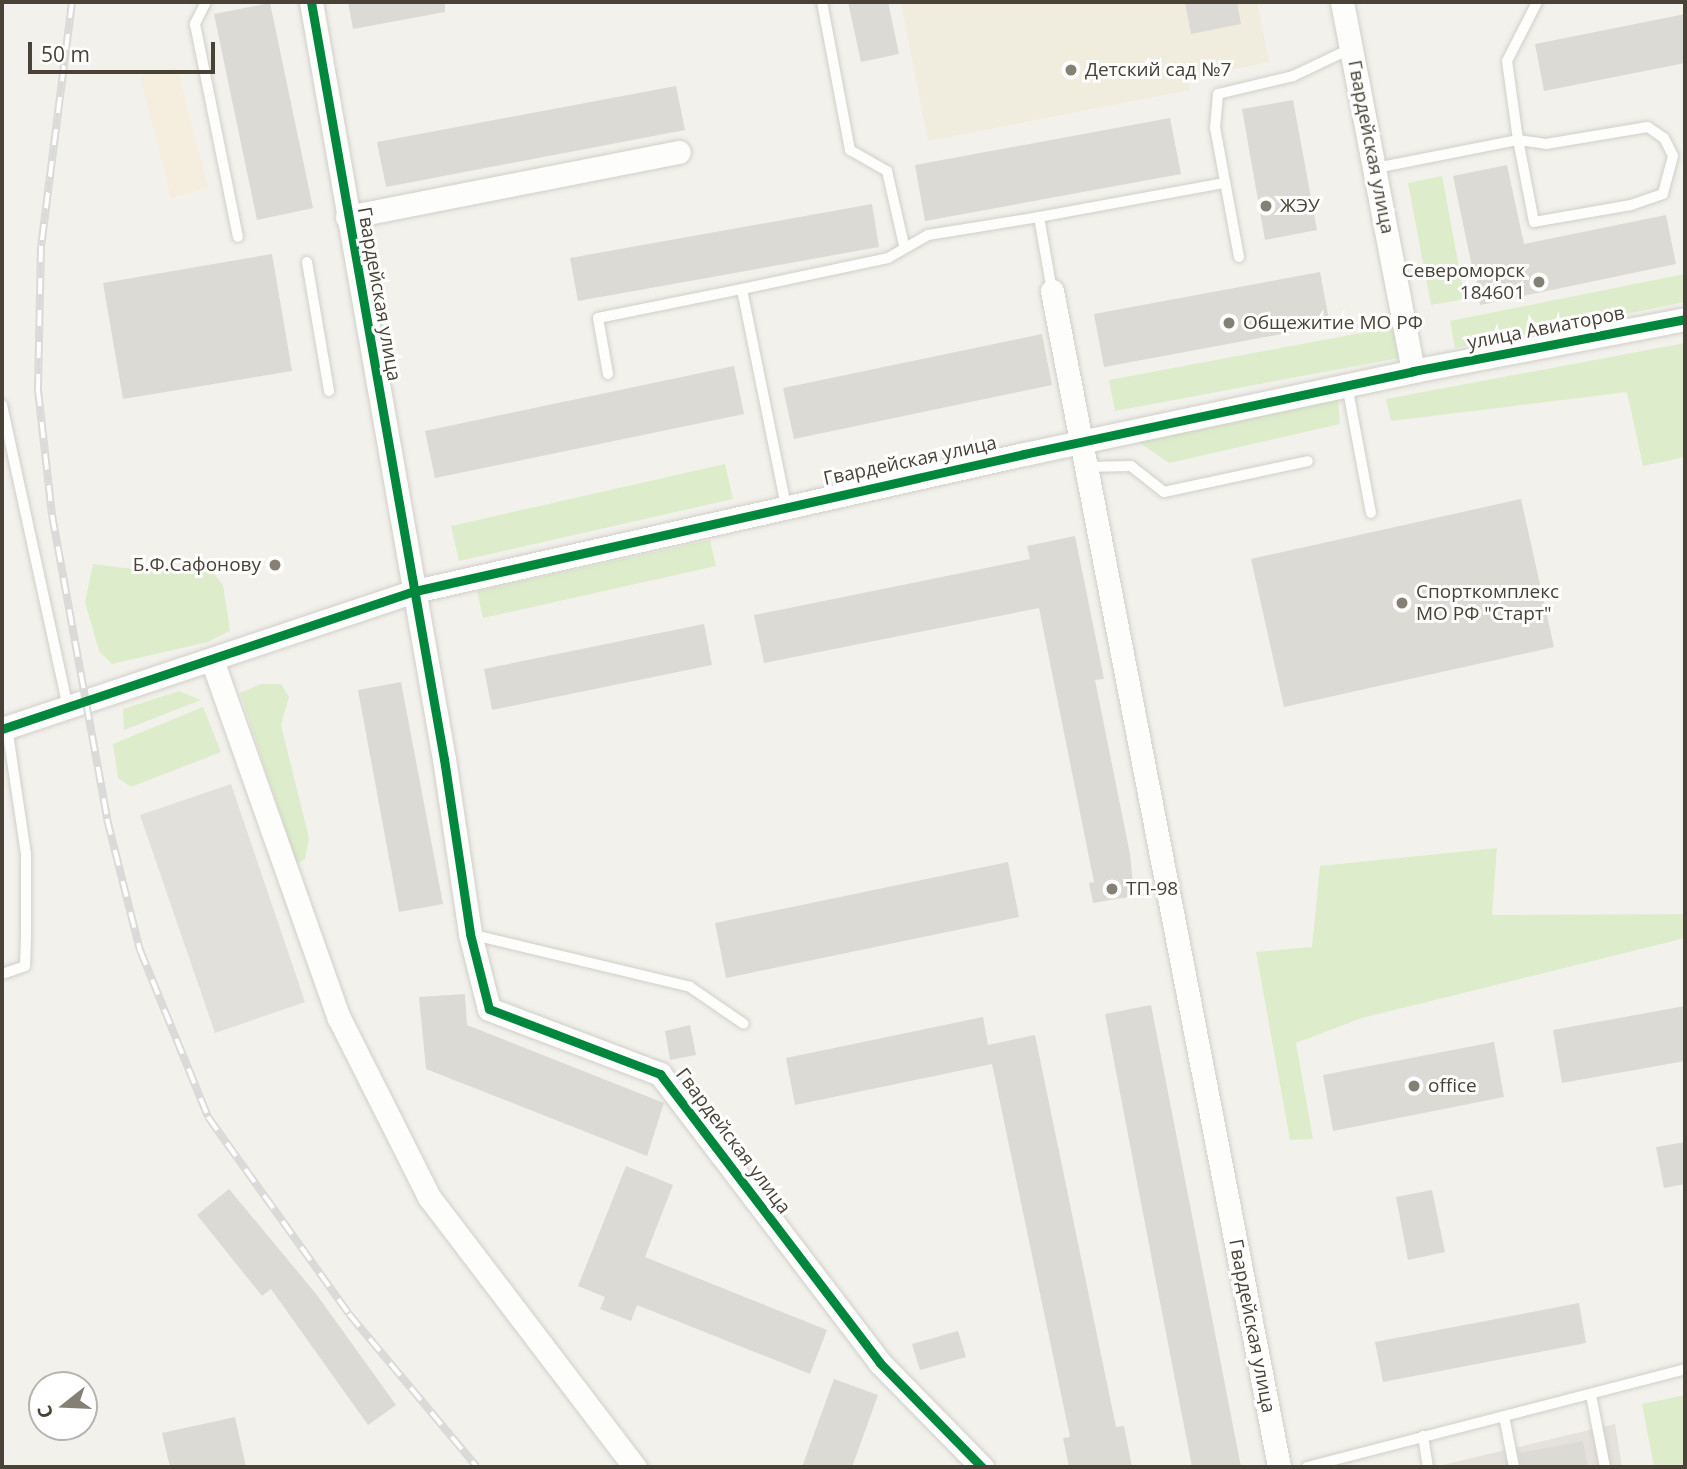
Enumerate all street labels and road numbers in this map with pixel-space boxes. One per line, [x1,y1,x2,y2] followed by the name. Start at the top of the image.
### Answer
[1343,58,1399,236] street label: Гвардейская улица
[352,205,406,383] street label: Гвардейская улица
[1465,302,1627,354] street label: улица Авиаторов
[821,432,999,490] street label: Гвардейская улица
[671,1064,795,1218] street label: Гвардейская улица
[1224,1237,1280,1415] street label: Гвардейская улица

